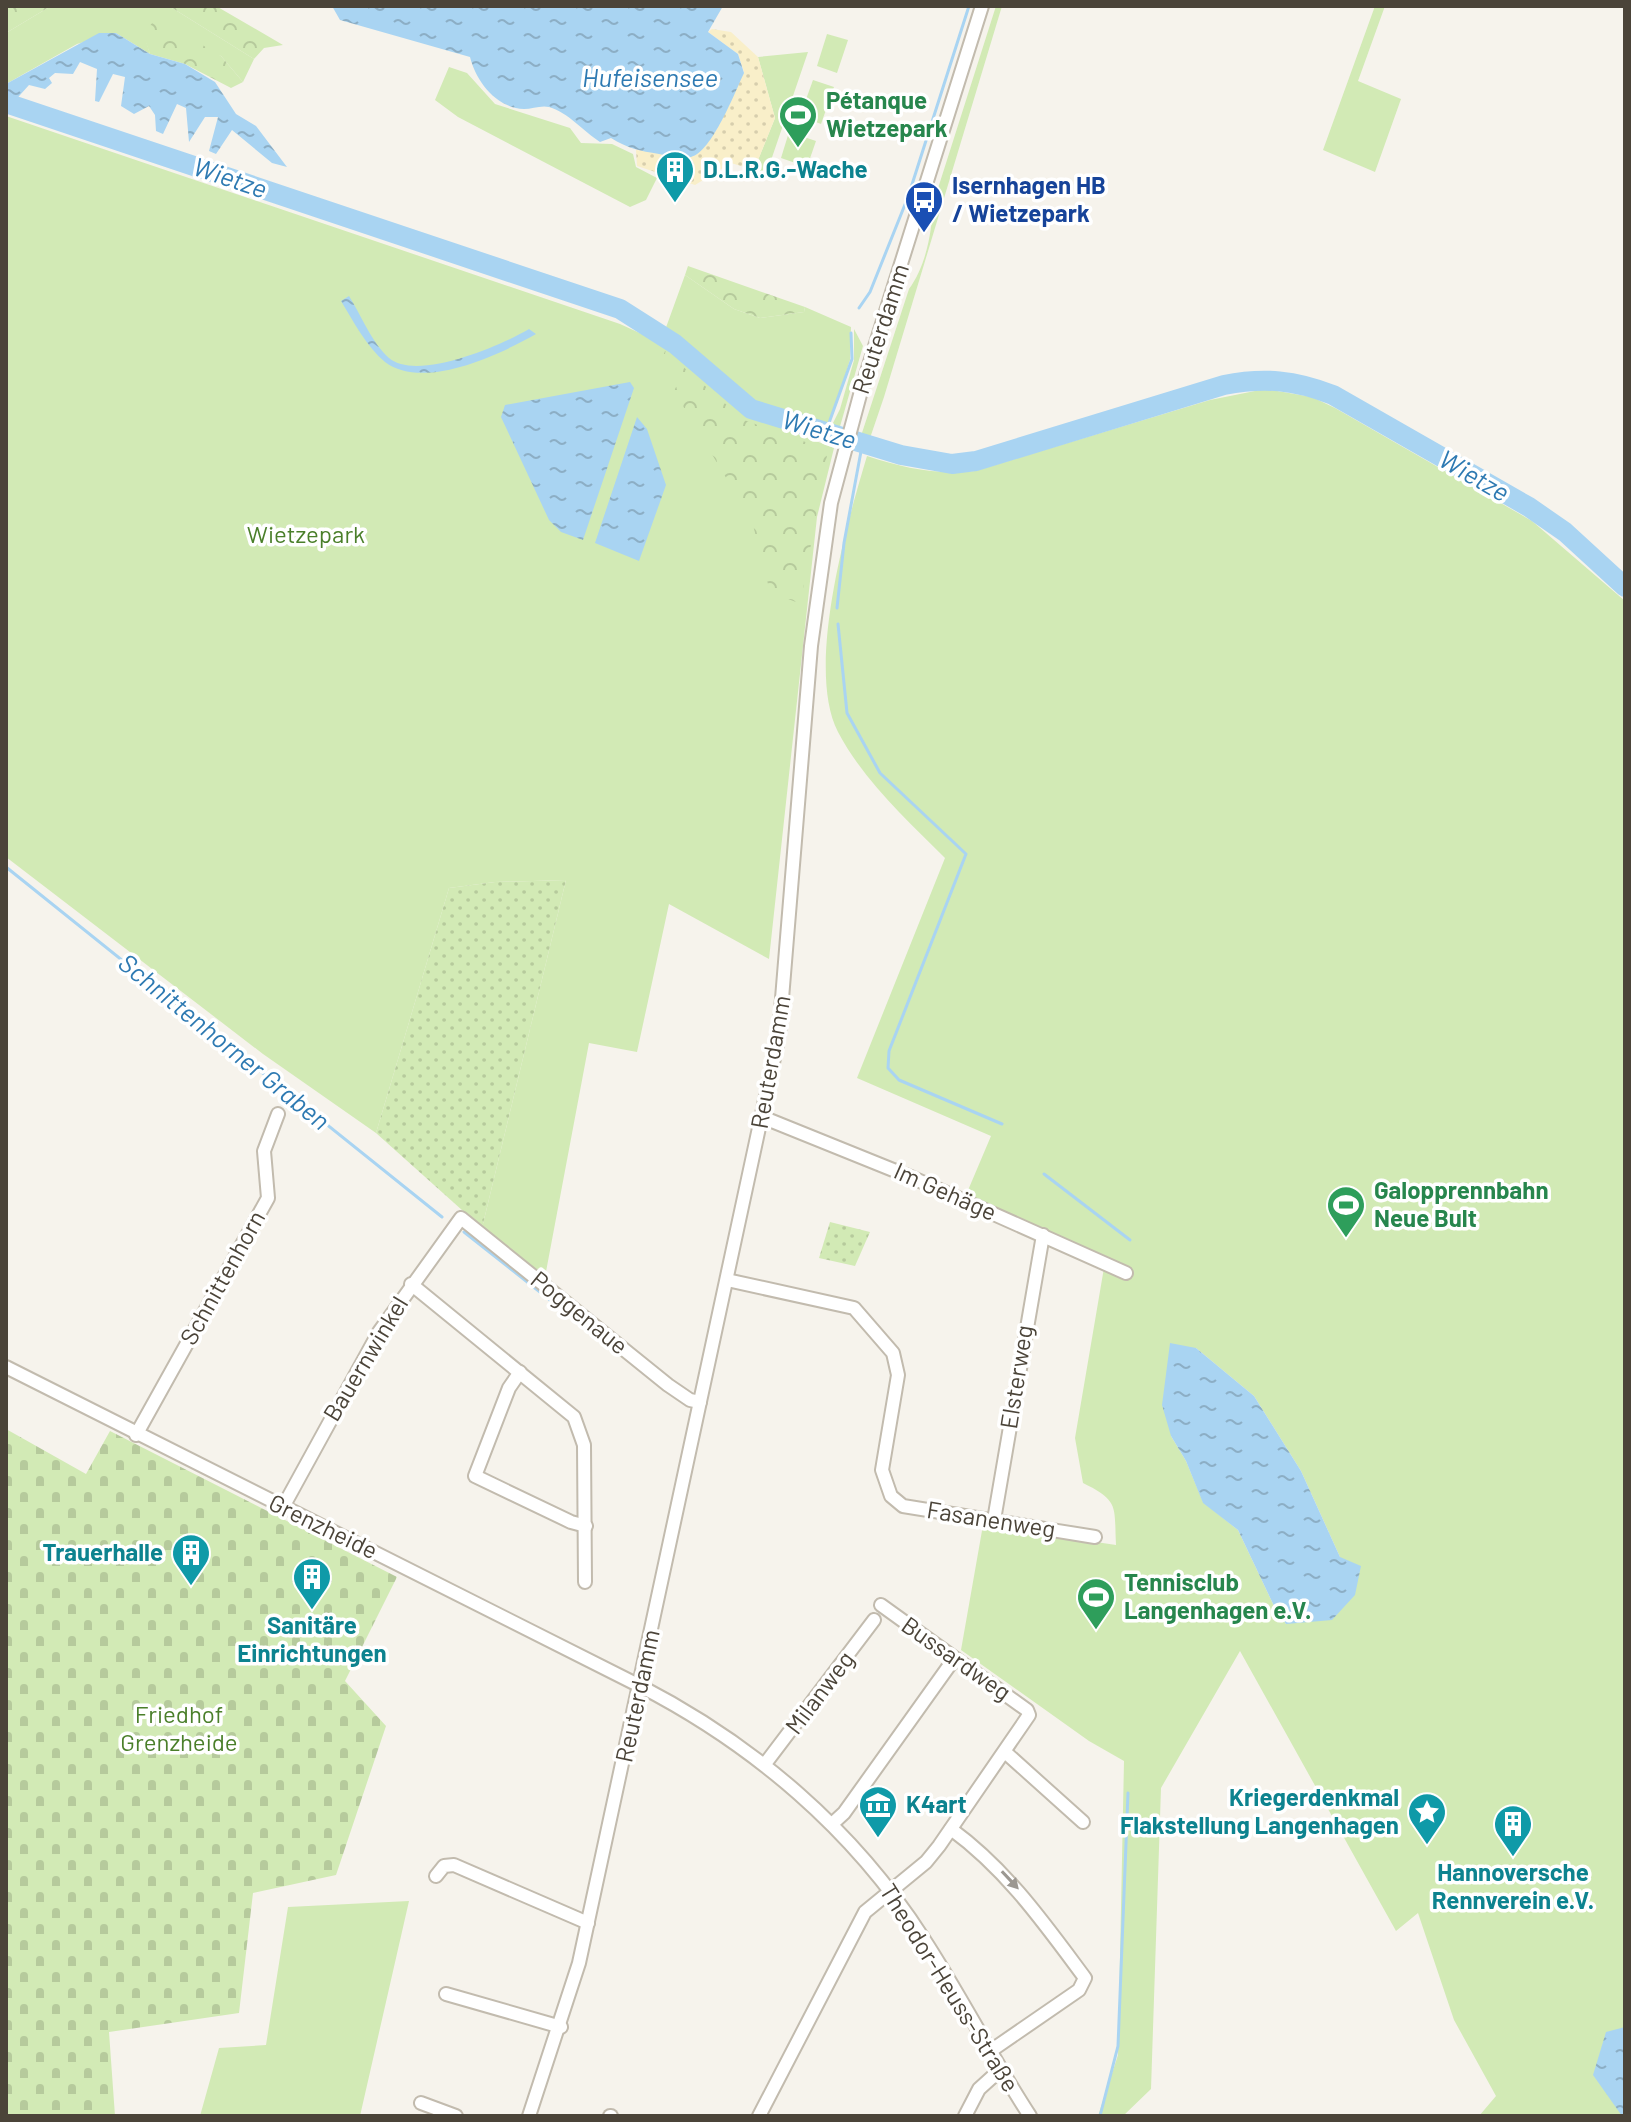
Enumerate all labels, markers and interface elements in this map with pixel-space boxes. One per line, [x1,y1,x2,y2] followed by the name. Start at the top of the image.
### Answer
[582,61,718,92] water label: Hufeisensee
[826,85,948,142] place label: Pétanque Wietzepark
[777,94,819,149] sports icon: Pétanque Wietzepark
[654,149,696,204] building icon: D.L.R.G.-Wache
[190,150,271,204] water label: Wietze
[703,154,868,183] place label: D.L.R.G.-Wache
[952,170,1106,227] place label: Isernhagen HB / Wietzepark
[903,179,945,234] bus stop icon: Isernhagen HB / Wietzepark
[845,260,914,397] street label: Reuterdamm
[779,403,860,454] water label: Wietze
[1434,442,1515,507] water label: Wietze
[247,519,365,548] park label: Wietzepark
[113,946,337,1136] water label: Schnittenhorner Graben
[744,993,796,1131] street label: Reuterdamm
[890,1155,1001,1226] street label: Im Gehäge
[1374,1175,1549,1232] place label: Galopprennbahn Neue Bult
[1325,1184,1367,1239] sports icon: Galopprennbahn Neue Bult
[173,1205,270,1349] street label: Schnittenhorn
[526,1264,634,1360] street label: Poggenaue
[316,1291,413,1426] street label: Bauernwinkel
[993,1323,1038,1431] street label: Elsterweg
[265,1487,383,1564] street label: Grenzheide
[925,1494,1058,1543] street label: Fasanenweg
[170,1532,212,1587] building icon: Trauerhalle
[43,1537,163,1566] place label: Trauerhalle
[291,1556,333,1611] building icon: Sanitäre Einrichtungen
[1124,1567,1311,1624] place label: Tennisclub Langenhagen e.V.
[1075,1576,1117,1631] sports icon: Tennisclub Langenhagen e.V.
[237,1610,387,1667] place label: Sanitäre Einrichtungen
[897,1610,1017,1706] street label: Bussardweg
[608,1627,665,1765] street label: Reuterdamm
[778,1645,859,1739] street label: Milanweg
[120,1699,238,1756] park label: Friedhof Grenzheide
[1120,1782,1399,1839] place label: Kriegerdenkmal Flakstellung Langenhagen
[857,1784,899,1839] museum icon: K4art
[906,1789,967,1818] place label: K4art
[1406,1791,1448,1846] place icon: Kriegerdenkmal Flakstellung Langenhagen
[1492,1803,1534,1858] building icon: Hannoversche Rennverein e.V.
[1432,1857,1594,1914] place label: Hannoversche Rennverein e.V.
[1000,1870,1018,1889] one-way arrow
[874,1878,1026,2097] street label: Theodor-Heuss-Straße

